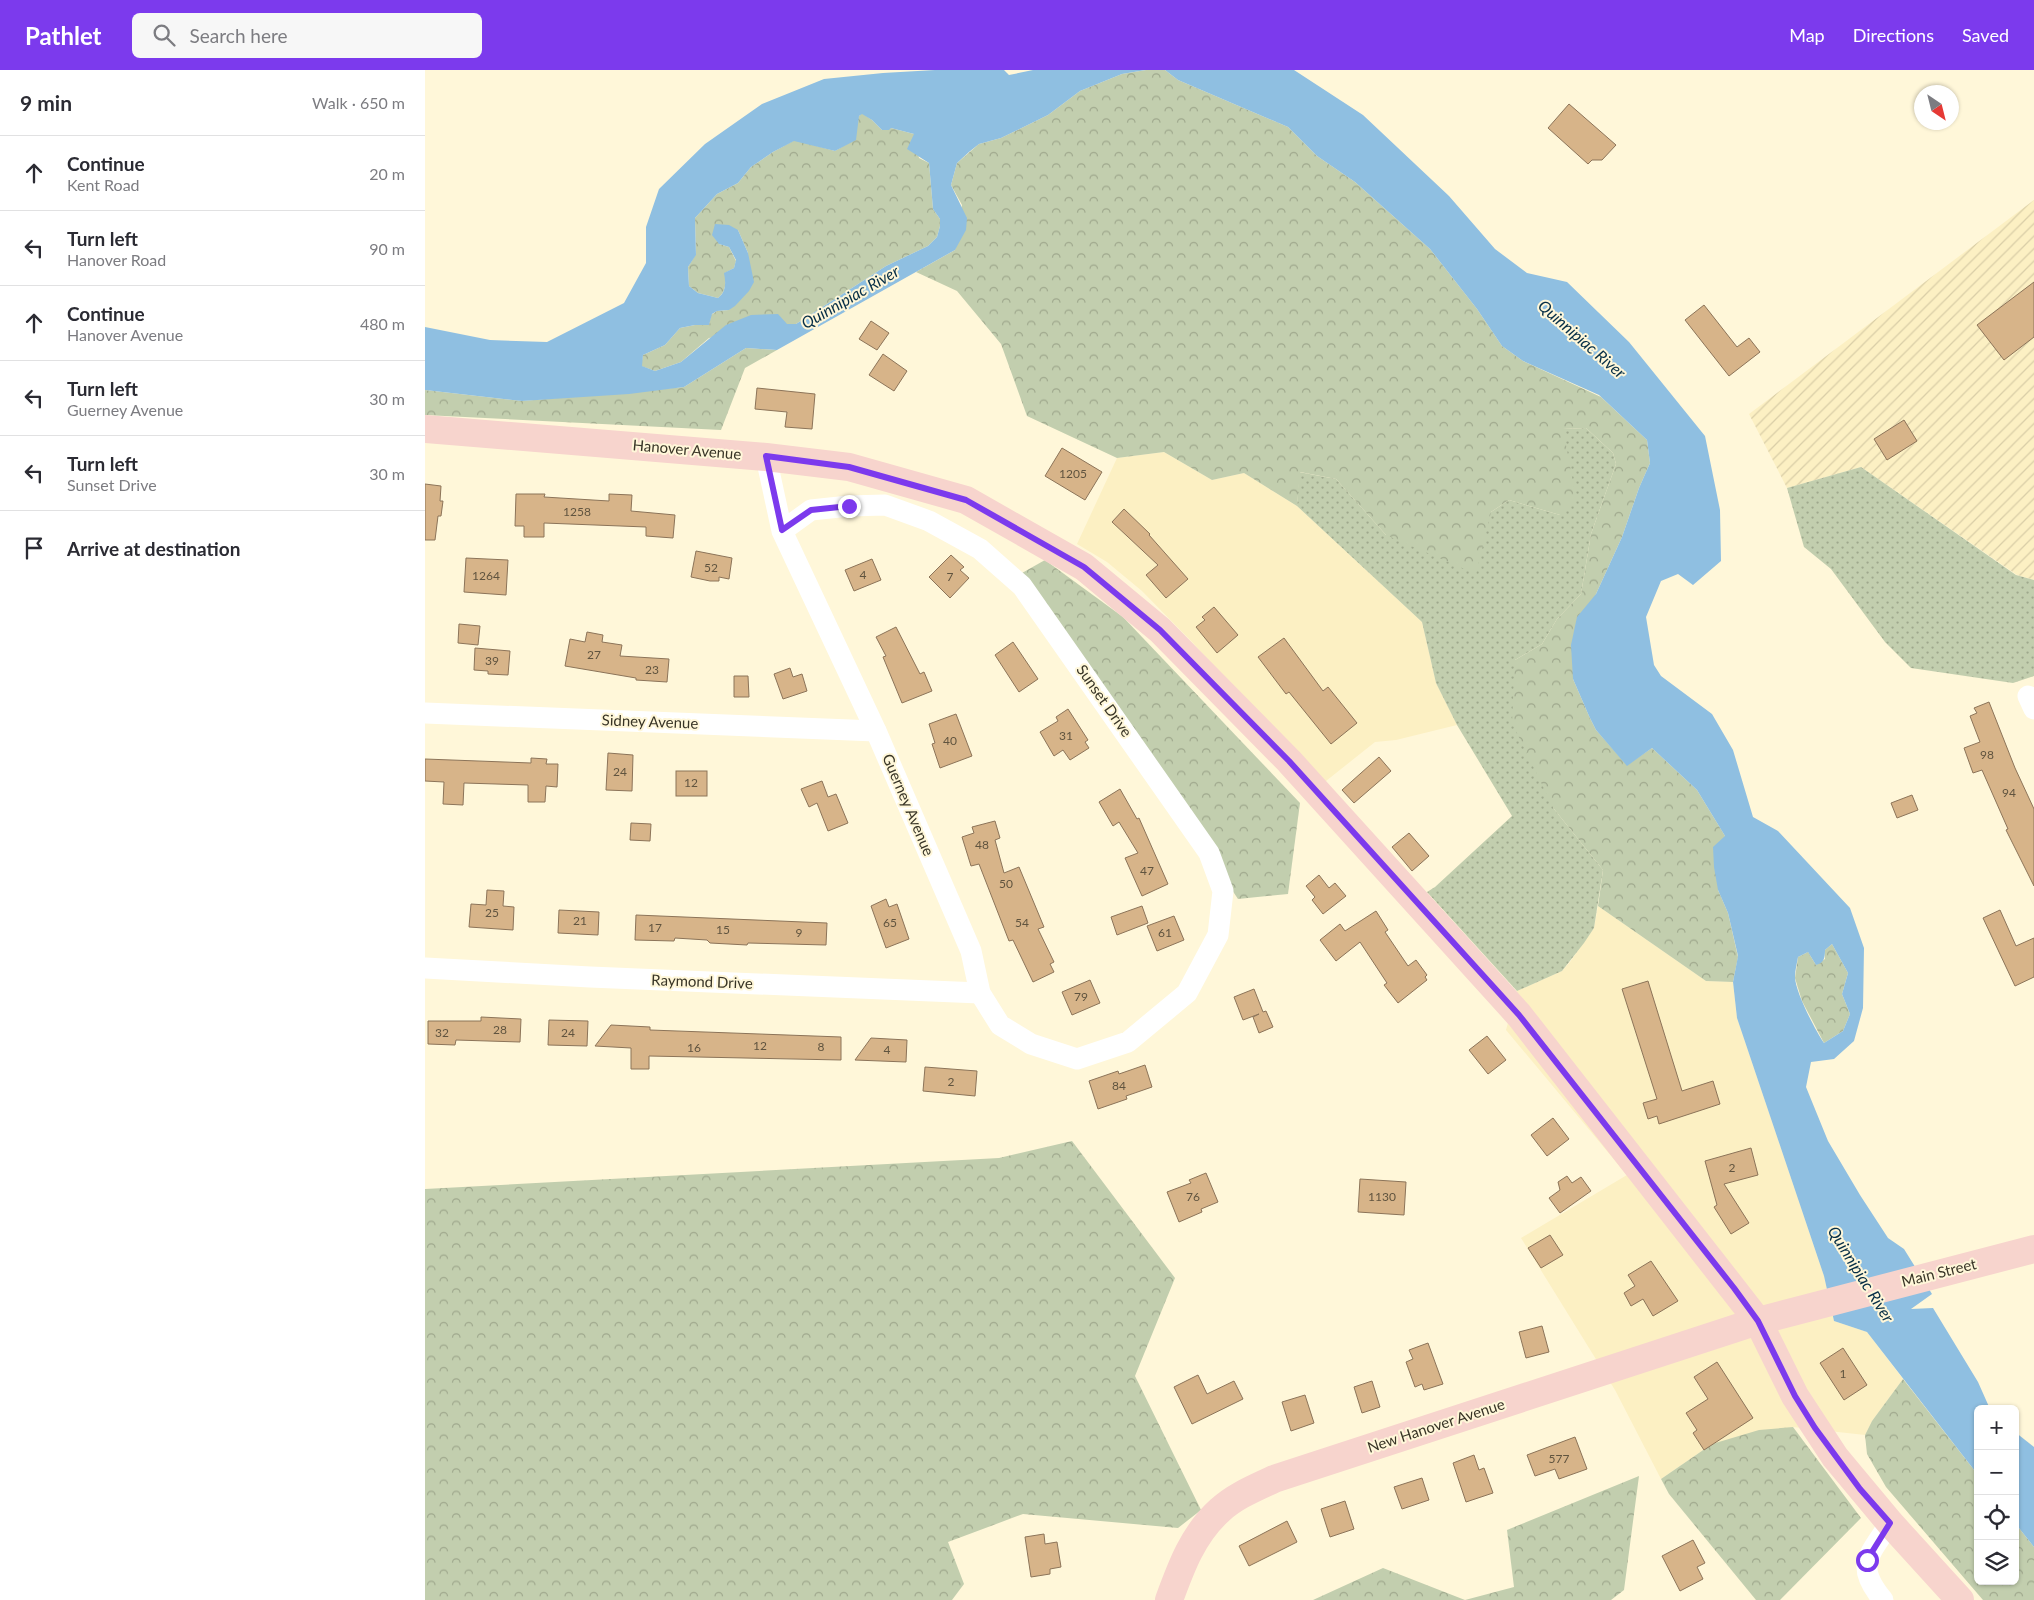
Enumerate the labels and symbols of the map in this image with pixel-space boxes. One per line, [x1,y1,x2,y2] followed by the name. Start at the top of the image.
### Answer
[1914,85,1959,130] north arrow
[798,261,902,332] water label: Quinnipiac River
[1535,296,1630,382] water label: Quinnipiac River
[632,435,742,463] street label: Hanover Avenue
[1059,466,1087,481] house number: 1205
[838,495,861,518] route end
[563,504,591,519] house number: 1258
[704,560,718,575] house number: 52
[860,567,867,582] house number: 4
[472,568,500,583] house number: 1264
[947,569,954,584] house number: 7
[587,647,601,662] house number: 27
[485,653,499,668] house number: 39
[1073,661,1136,740] street label: Sunset Drive
[645,662,659,677] house number: 23
[601,710,699,732] street label: Sidney Avenue
[1059,728,1073,743] house number: 31
[943,733,957,748] house number: 40
[1980,747,1994,762] house number: 98
[879,751,939,858] street label: Guerney Avenue
[613,764,627,779] house number: 24
[684,775,698,790] house number: 12
[2002,785,2016,800] house number: 94
[975,837,989,852] house number: 48
[1140,863,1154,878] house number: 47
[999,876,1013,891] house number: 50
[485,905,499,920] house number: 25
[573,913,587,928] house number: 21
[883,915,897,930] house number: 65
[1015,915,1029,930] house number: 54
[648,920,662,935] house number: 17
[716,922,730,937] house number: 15
[796,925,803,940] house number: 9
[1158,925,1172,940] house number: 61
[651,970,753,992] street label: Raymond Drive
[1074,989,1088,1004] house number: 79
[493,1022,507,1037] house number: 28
[435,1025,449,1040] house number: 32
[561,1025,575,1040] house number: 24
[753,1038,767,1053] house number: 12
[818,1039,825,1054] house number: 8
[687,1040,701,1055] house number: 16
[884,1042,891,1057] house number: 4
[948,1074,955,1089] house number: 2
[1112,1078,1126,1093] house number: 84
[1729,1160,1736,1175] house number: 2
[1186,1189,1200,1204] house number: 76
[1368,1189,1396,1204] house number: 1130
[1824,1222,1899,1326] water label: Quinnipiac River
[1899,1254,1979,1290] street label: Main Street
[1840,1366,1847,1381] house number: 1
[1365,1394,1507,1456] street label: New Hanover Avenue
[1549,1451,1569,1466] house number: 577
[1856,1549,1879,1572] route start

